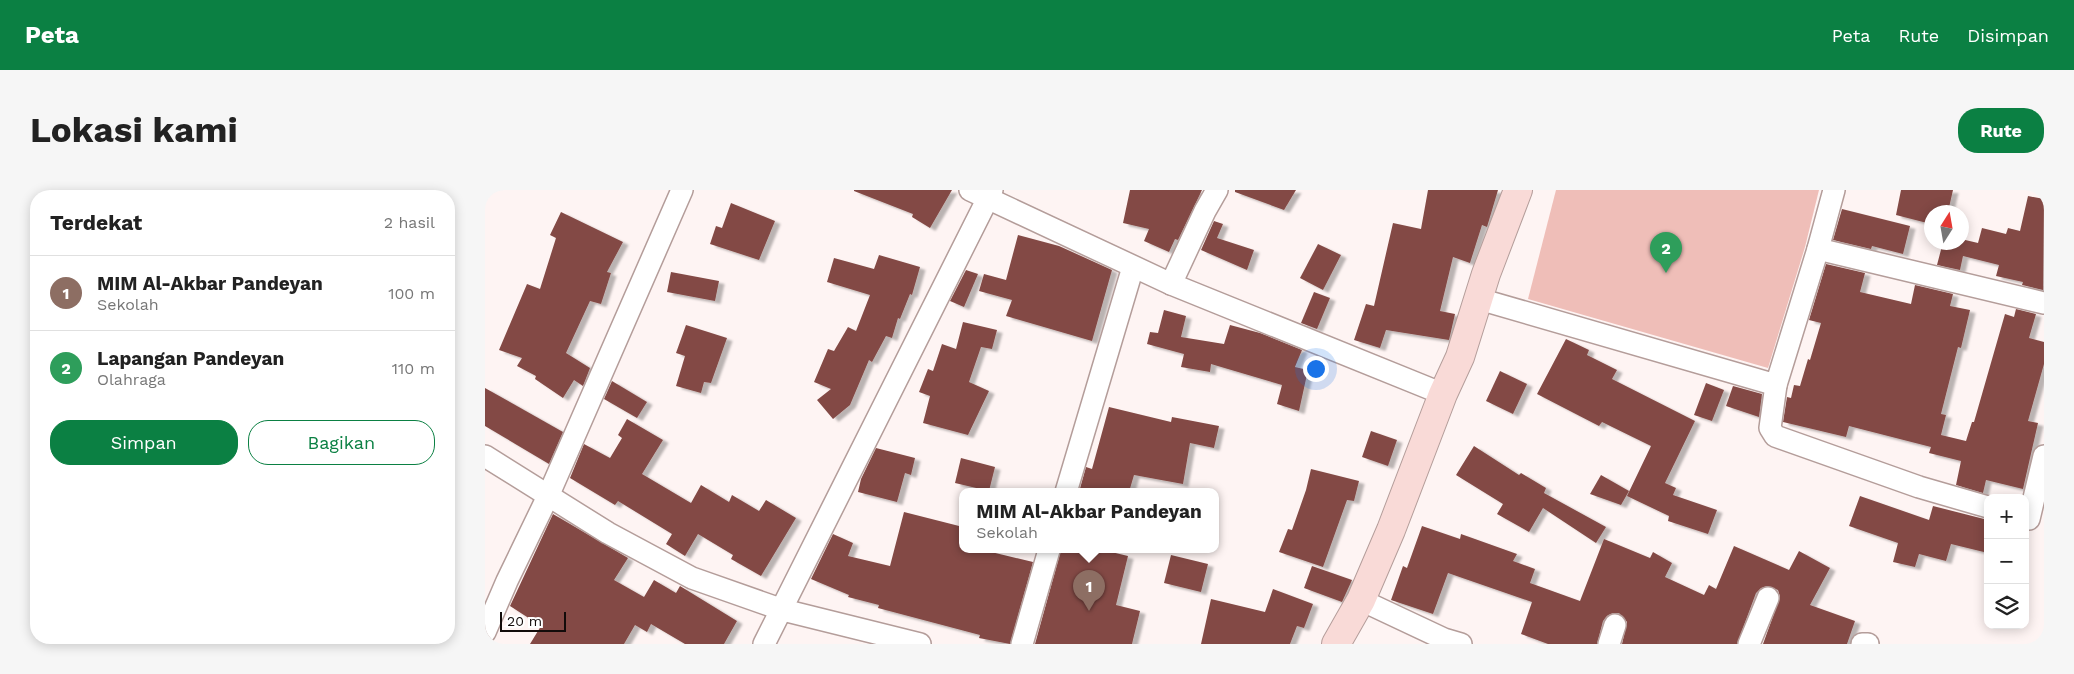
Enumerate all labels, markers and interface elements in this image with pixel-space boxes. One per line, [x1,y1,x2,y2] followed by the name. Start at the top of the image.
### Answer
[25,21,79,49] text: Peta
[1832,25,1870,46] text: Peta
[1898,25,1939,46] text: Rute
[1967,25,2049,46] text: Disimpan
[1958,108,2044,153] button: Rute
[30,109,238,151] text: Lokasi kami
[1924,205,1969,250] north arrow
[50,210,142,235] text: Terdekat
[384,213,435,232] text: 2 hasil
[1650,232,1682,273] pin: 2
[97,272,323,295] text: MIM Al-Akbar Pandeyan
[63,284,69,303] text: 1
[388,284,435,303] text: 100 m
[97,295,159,314] text: Sekolah
[97,347,284,370] text: Lapangan Pandeyan
[1303,356,1329,382] your location
[61,359,71,378] text: 2
[392,359,435,378] text: 110 m
[97,370,166,389] text: Olahraga
[50,420,238,465] button: Simpan
[248,420,435,465] button: Bagikan
[959,488,1219,553] popup
[1984,494,2029,629] map controls
[1984,494,2029,539] button: +
[976,500,1202,523] text: MIM Al-Akbar Pandeyan
[976,523,1038,542] text: Sekolah
[1984,539,2029,584] button: −
[1073,570,1105,611] pin: 1
[1984,584,2029,629] button: layers
[500,609,566,632] scale bar
[507,613,542,629] text: 20 m

